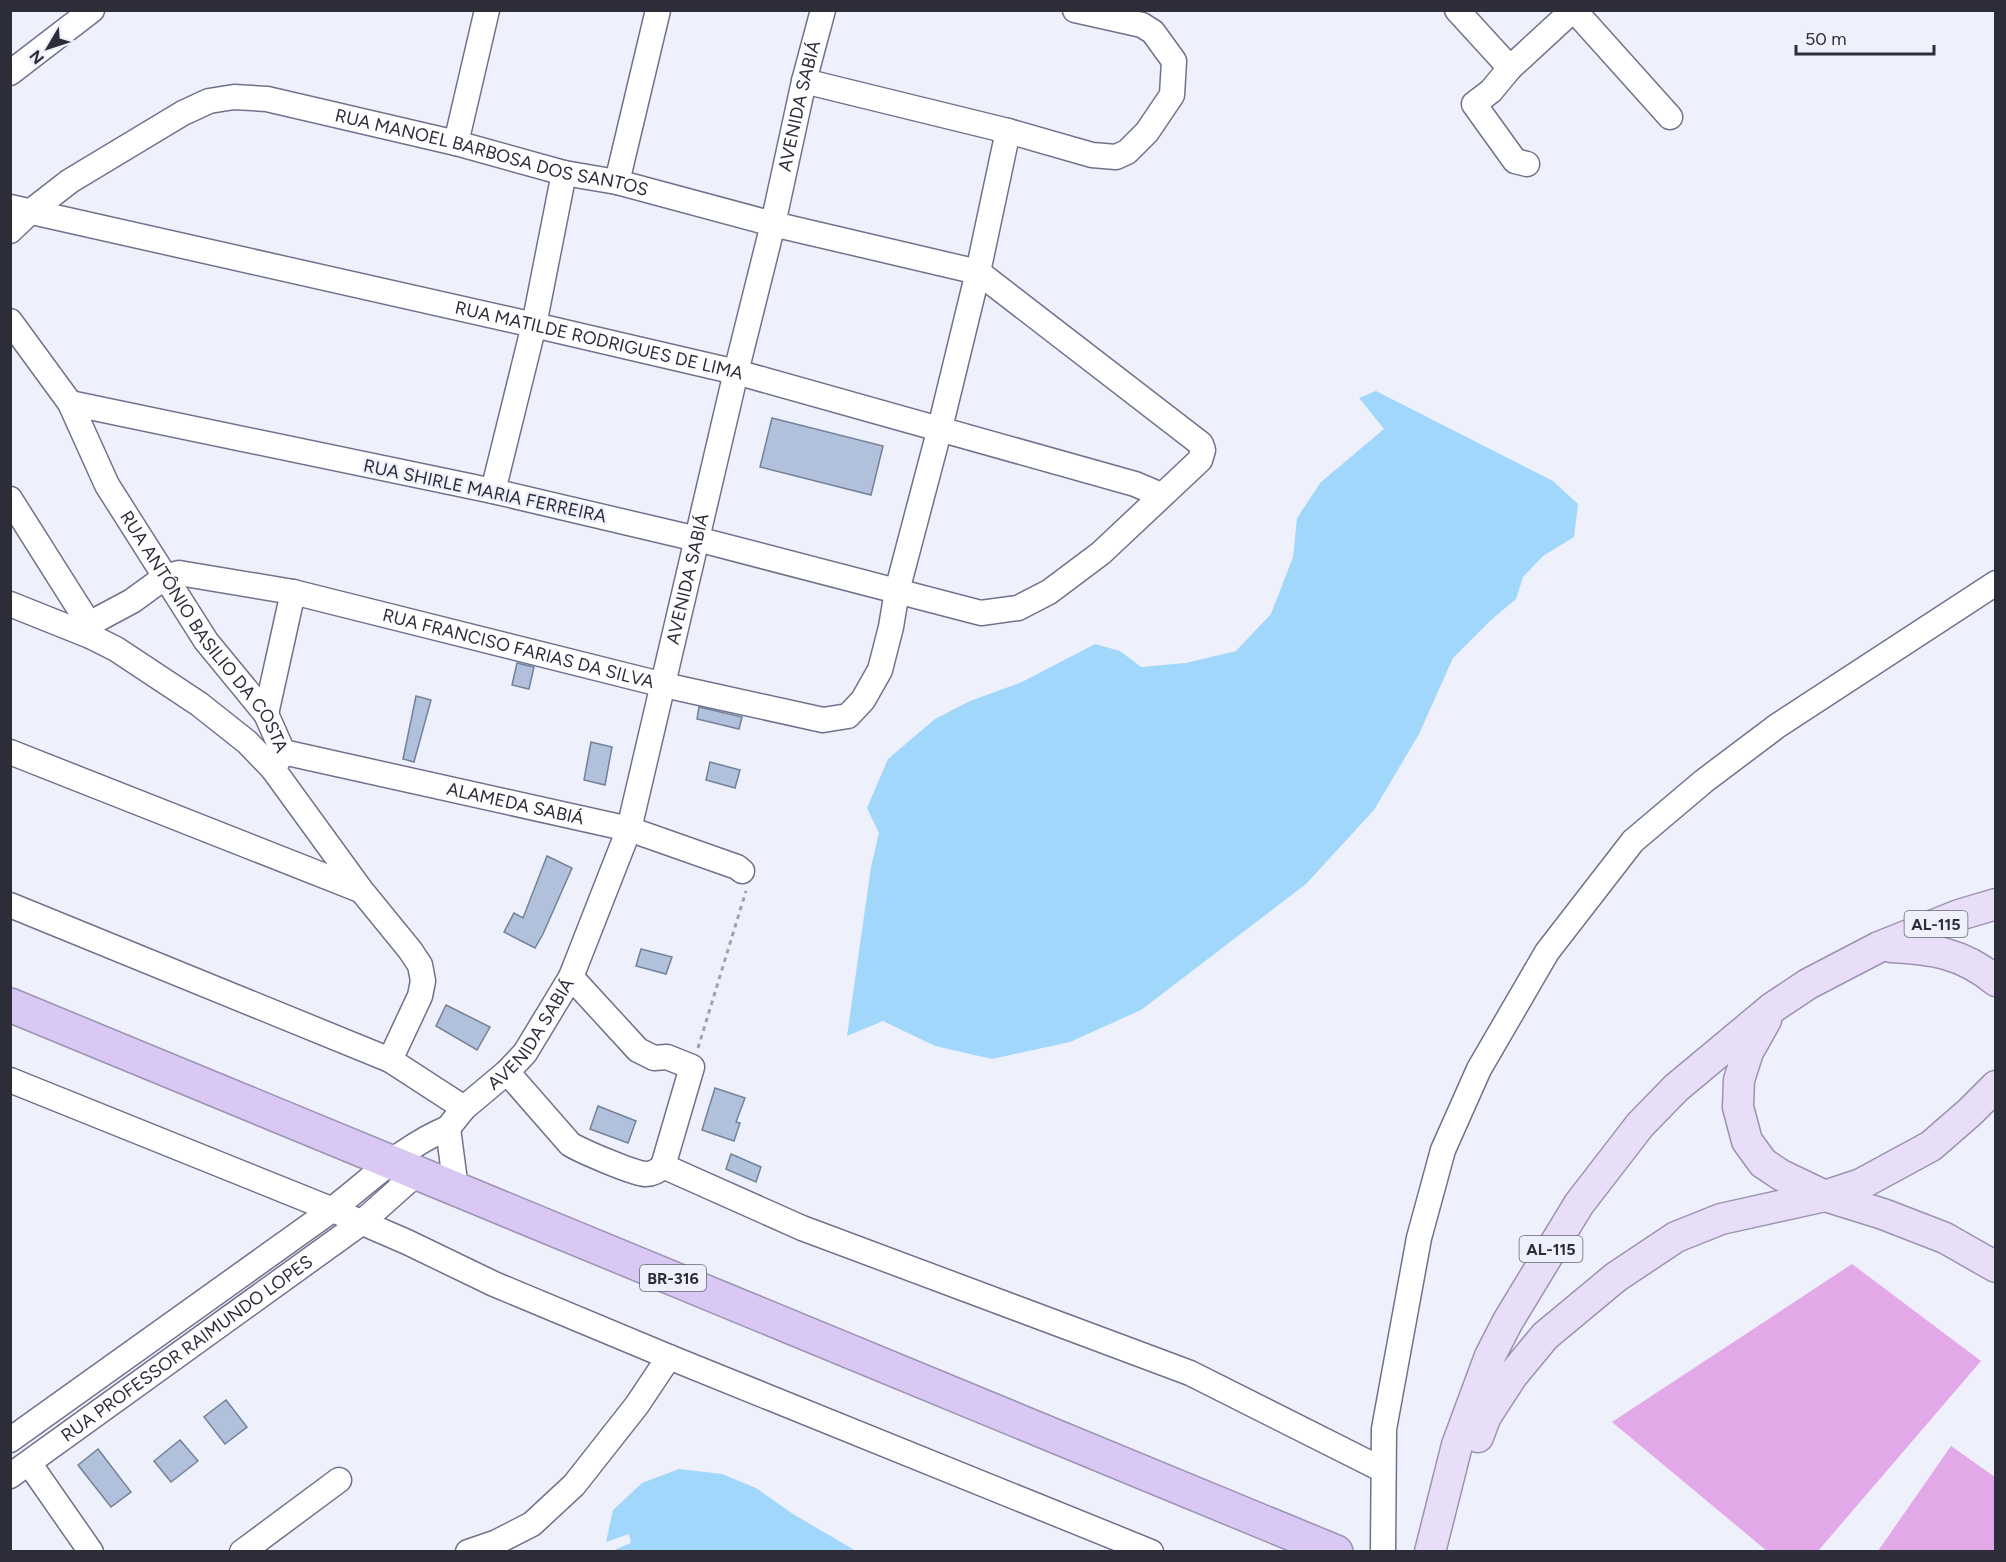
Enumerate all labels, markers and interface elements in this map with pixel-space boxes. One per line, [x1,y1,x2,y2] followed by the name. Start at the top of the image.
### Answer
[18,18,78,78] north arrow
[1796,18,1934,56] scale bar
[1805,28,1847,50] text: 50 m
[774,38,825,174] street label: AVENIDA SABIÁ
[25,46,48,68] text: N
[333,104,651,201] street label: RUA MANOEL BARBOSA DOS SANTOS
[453,297,746,384] street label: RUA MATILDE RODRIGUES DE LIMA
[361,454,609,528] street label: RUA SHIRLE MARIA FERREIRA
[115,507,293,756] street label: RUA ANTÔNIO BASILIO DA COSTA
[662,511,714,647] street label: AVENIDA SABIÁ
[380,604,656,693] street label: RUA FRANCISO FARIAS DA SILVA
[445,778,586,830] street label: ALAMEDA SABIÁ
[1904,911,1968,937] road number: AL-115
[483,974,579,1095] street label: AVENIDA SABIÁ
[1520,1236,1582,1262] road number: AL-115
[57,1250,317,1447] street label: RUA PROFESSOR RAIMUNDO LOPES
[640,1265,706,1291] road number: BR-316

